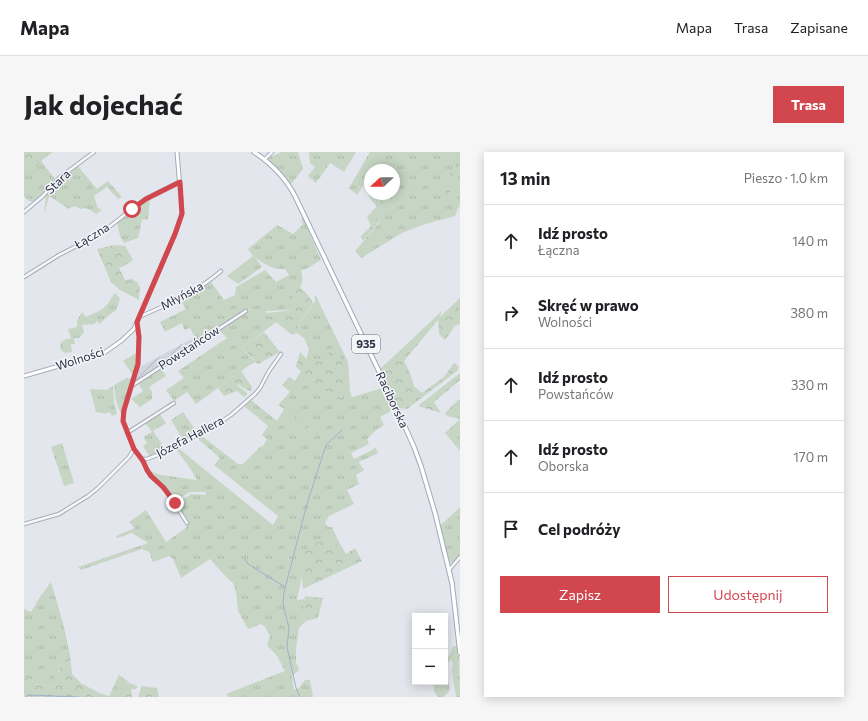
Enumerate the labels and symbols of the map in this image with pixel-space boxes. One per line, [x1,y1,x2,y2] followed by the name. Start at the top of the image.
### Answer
[364,164,400,200] north arrow
[42,166,73,196] street label: Stara
[123,200,141,218] route start
[71,219,112,252] street label: Łączna
[158,278,205,312] street label: Młyńska
[155,322,222,372] street label: Powstańców
[352,335,380,353] road number: 935
[54,344,106,372] street label: Wolności
[374,369,412,430] street label: Raciborska
[153,412,226,461] street label: Józefa Hallera
[166,494,184,512] route end

